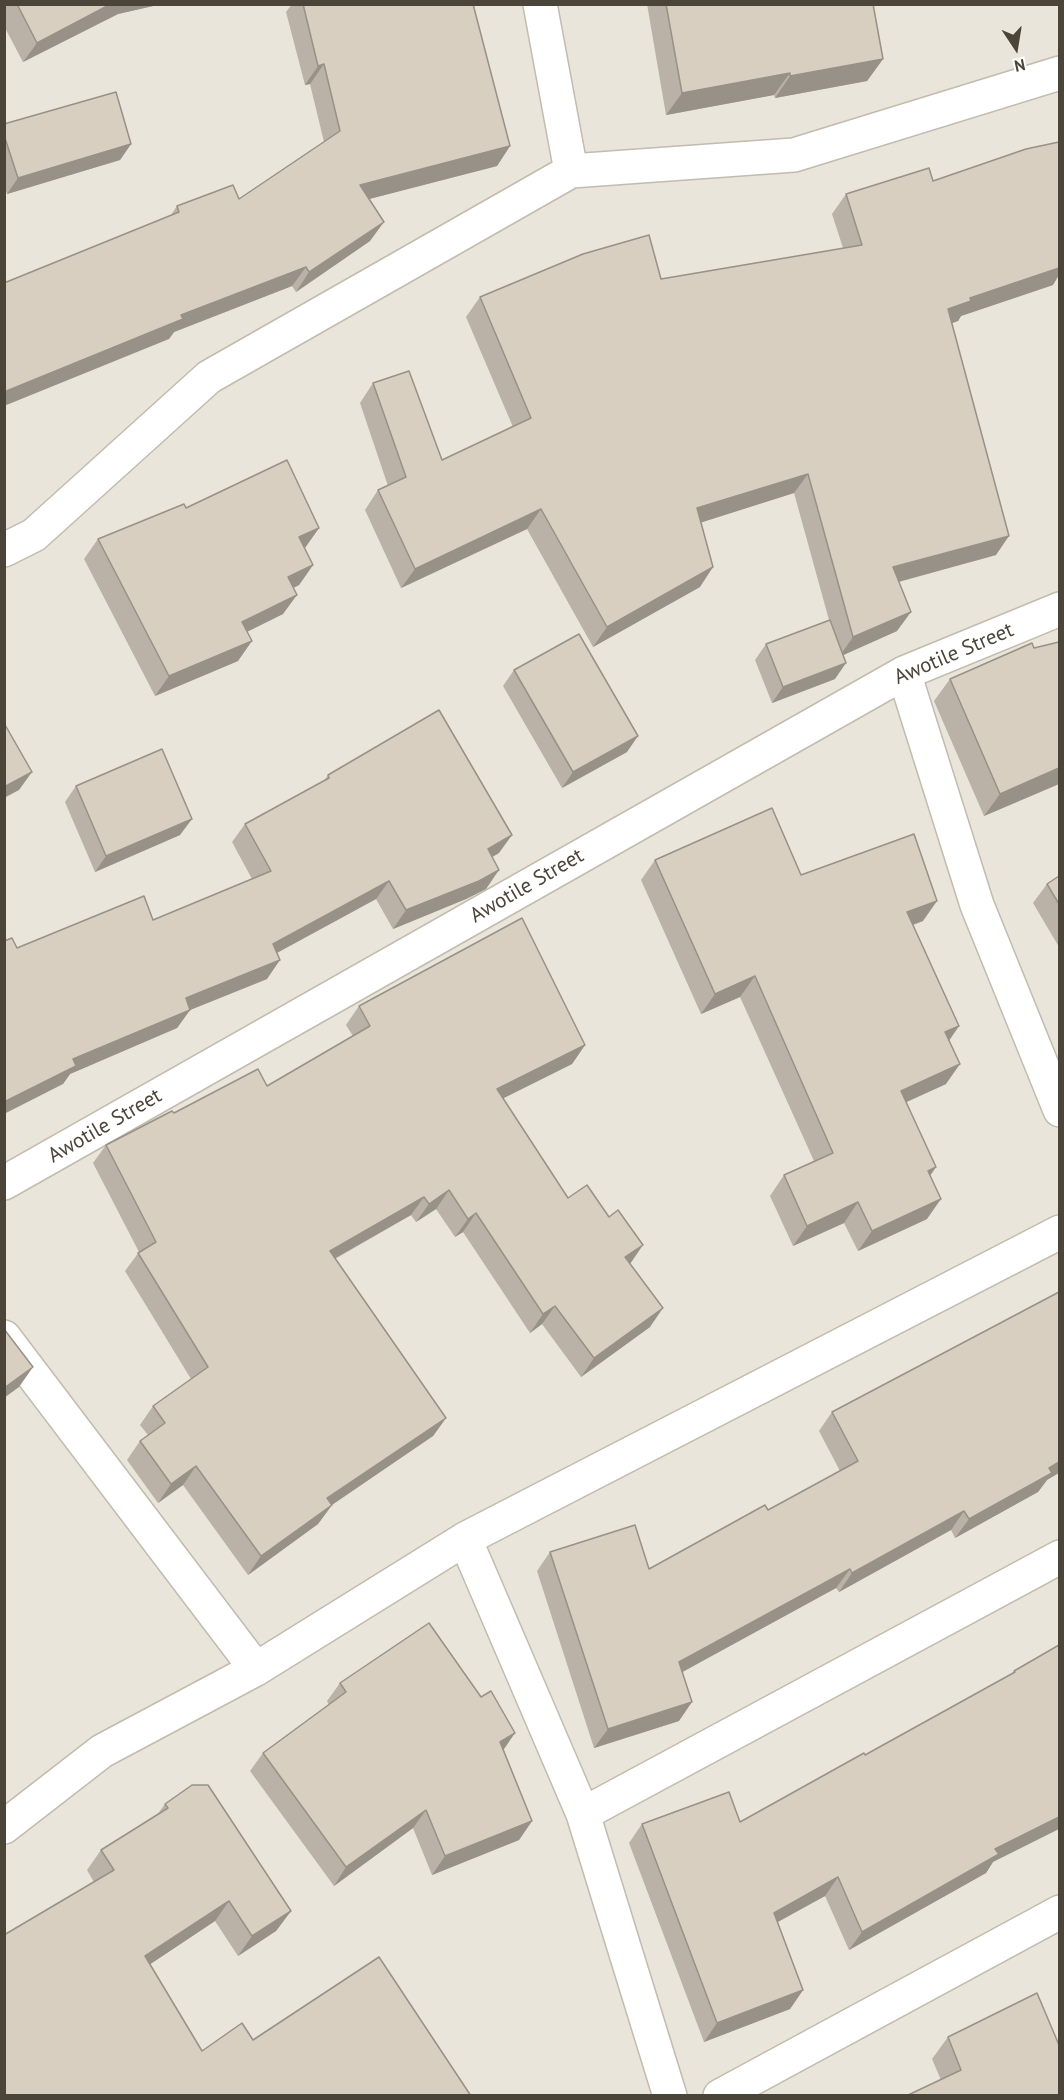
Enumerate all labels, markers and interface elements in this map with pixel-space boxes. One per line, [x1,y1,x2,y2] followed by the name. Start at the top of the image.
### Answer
[986,18,1046,78] north arrow
[1013,55,1027,76] text: N
[891,618,1017,690] street label: Awotile Street
[466,843,588,929] street label: Awotile Street
[44,1083,166,1169] street label: Awotile Street

